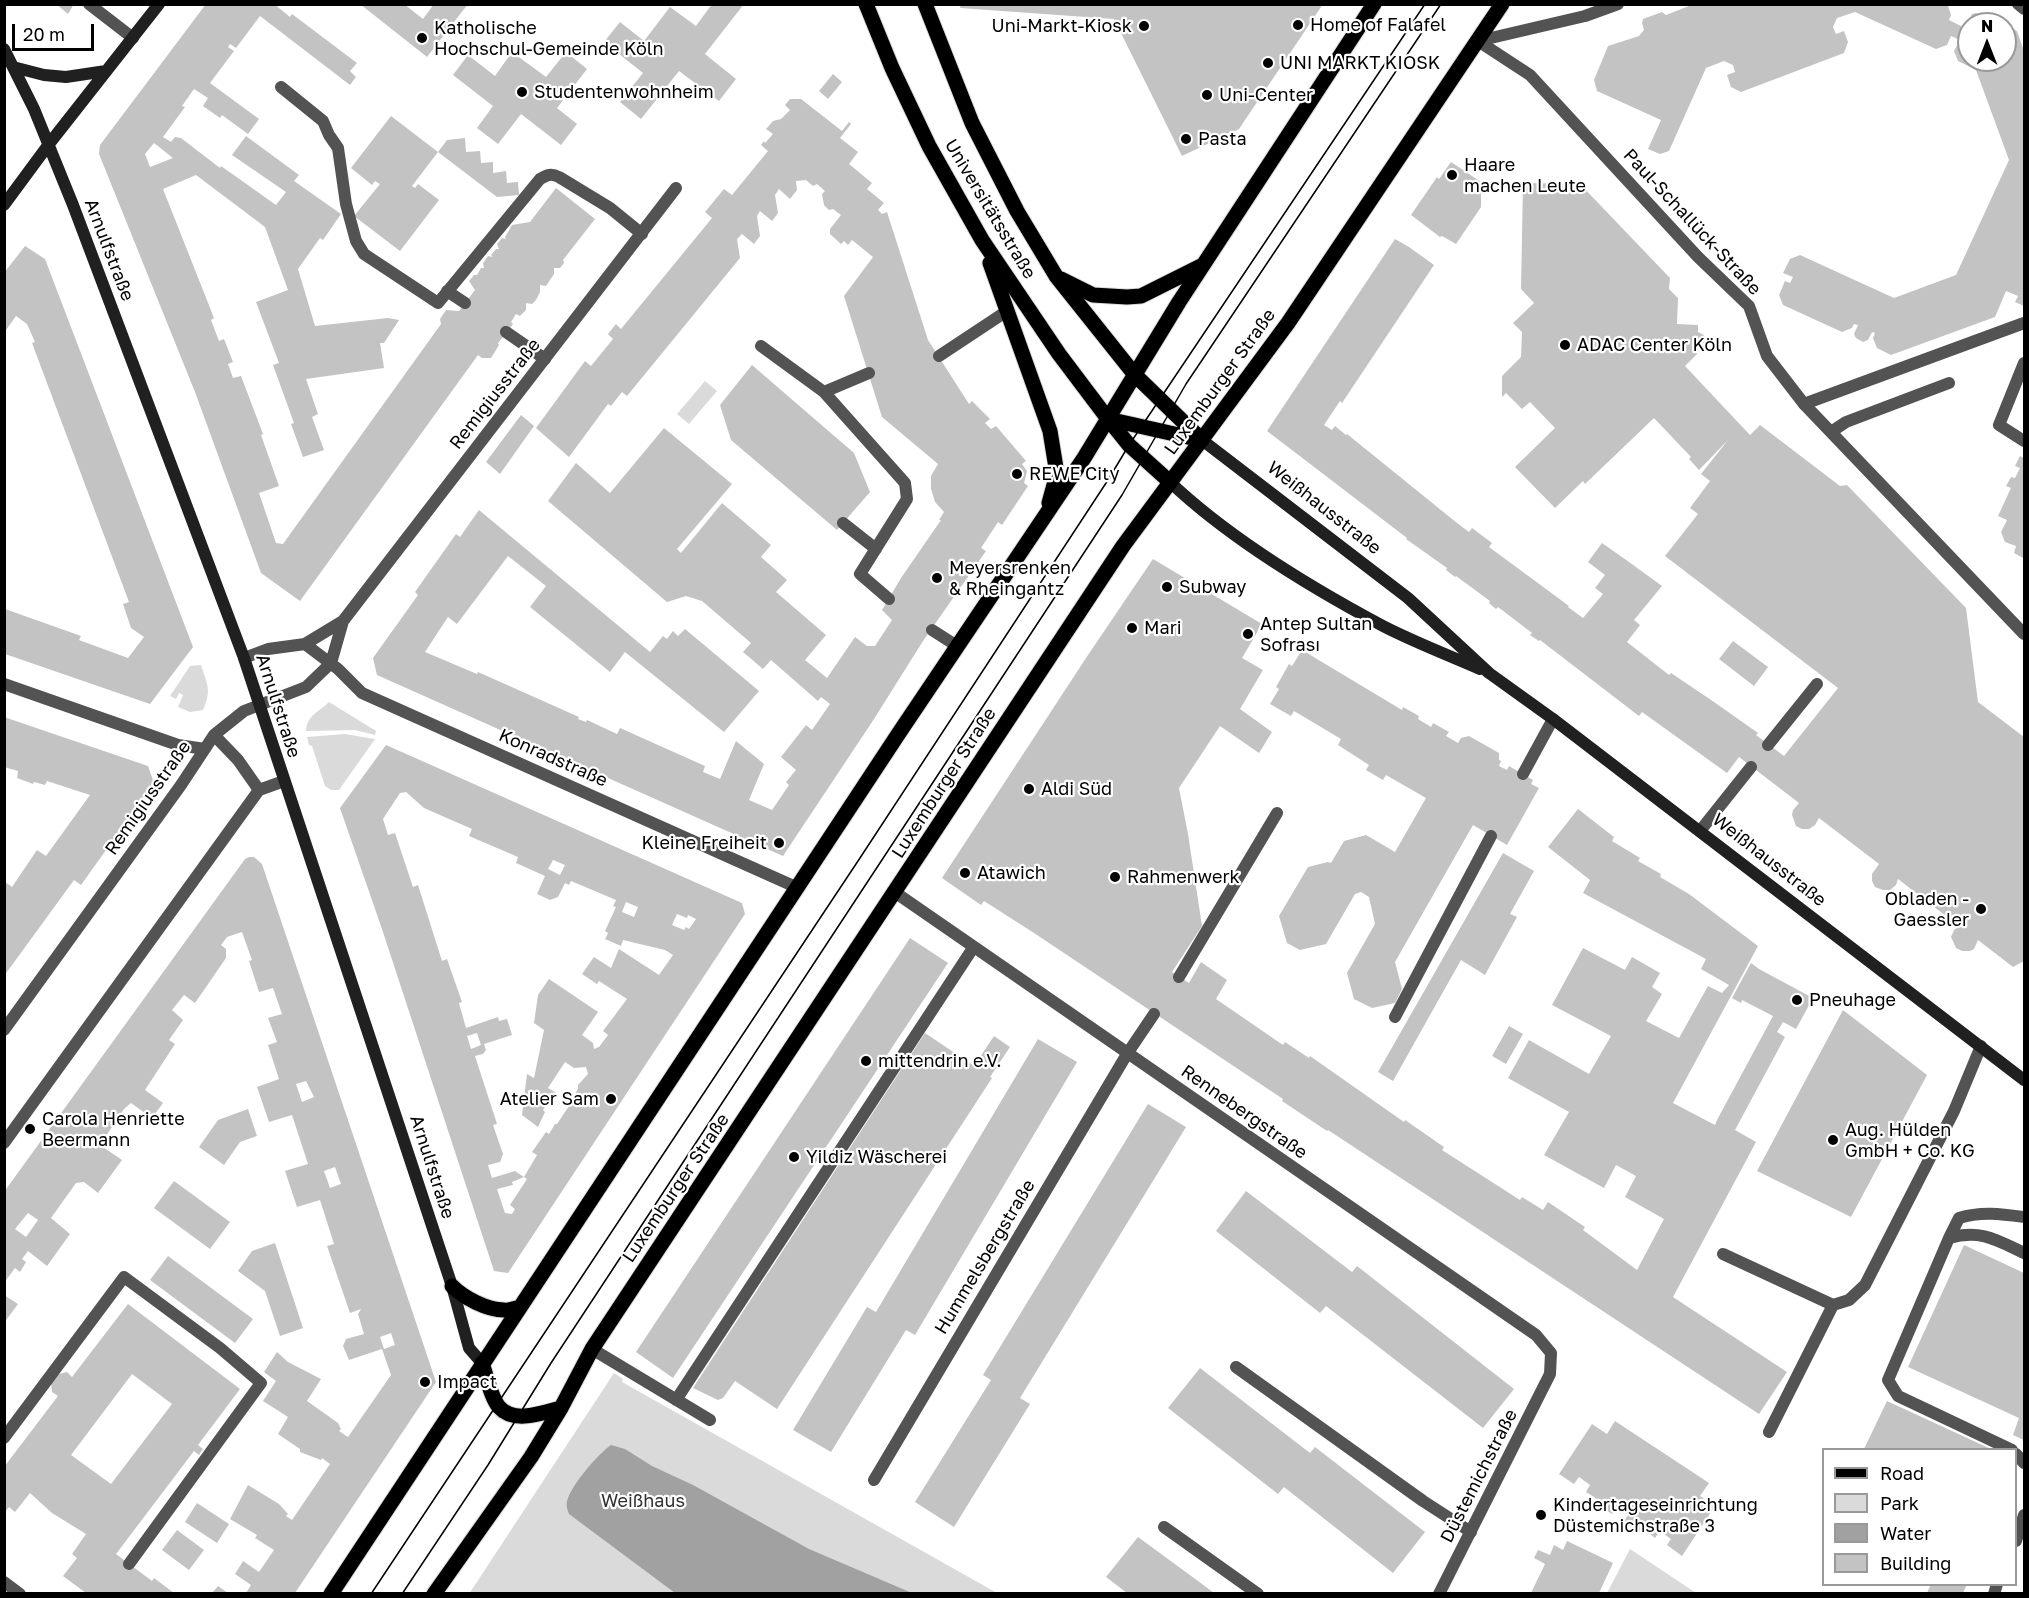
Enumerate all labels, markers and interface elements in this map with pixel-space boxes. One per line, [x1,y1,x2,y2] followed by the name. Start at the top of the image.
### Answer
[15,12,98,50] scale bar
[1957,12,2017,72] north arrow
[1310,14,1446,36] place label: Home of Falafel
[991,15,1132,37] place label: Uni-Markt-Kiosk
[1981,16,1993,36] text: N
[434,17,664,60] place label: Katholische Hochschul-Gemeinde Köln
[1291,18,1305,32] marker: Home of Falafel
[1137,19,1151,33] marker: Uni-Markt-Kiosk
[23,23,65,45] text: 20 m
[415,31,429,45] marker: Katholische Hochschul-Gemeinde Köln
[1280,52,1440,74] place label: UNI MARKT KIOSK
[1261,56,1275,70] marker: UNI MARKT KIOSK
[534,81,714,103] place label: Studentenwohnheim
[1219,84,1313,106] place label: Uni-Center
[515,85,529,99] marker: Studentenwohnheim
[1200,88,1214,102] marker: Uni-Center
[1198,128,1247,150] place label: Pasta
[1179,132,1193,146] marker: Pasta
[940,135,1040,283] street label: Universitätsstraße
[1619,144,1765,300] street label: Paul-Schallück-Straße
[1464,154,1586,196] place label: Haare machen Leute
[1445,168,1459,182] marker: Haare machen Leute
[80,196,138,304] street label: Arnulfstraße
[1160,305,1280,459] street label: Luxemburger Straße
[445,334,545,454] street label: Remigiusstraße
[1577,334,1732,356] place label: ADAC Center Köln
[1558,338,1572,352] marker: ADAC Center Köln
[1263,457,1385,559] street label: Weißhausstraße
[1029,463,1120,485] place label: REWE City
[1010,467,1024,481] marker: REWE City
[949,557,1071,600] place label: Meyersrenken & Rheingantz
[930,571,944,585] marker: Meyersrenken & Rheingantz
[1179,576,1246,598] place label: Subway
[1160,580,1174,594] marker: Subway
[1260,613,1372,656] place label: Antep Sultan Sofrası
[1144,617,1181,639] place label: Mari
[1125,621,1139,635] marker: Mari
[1241,627,1255,641] marker: Antep Sultan Sofrası
[251,651,305,761] street label: Arnulfstraße
[887,704,1001,862] street label: Luxemburger Straße
[495,724,611,792] street label: Konradstraße
[101,737,195,859] street label: Remigiusstraße
[1041,778,1112,800] place label: Aldi Süd
[1022,782,1036,796] marker: Aldi Süd
[1708,809,1830,911] street label: Weißhausstraße
[642,832,767,854] place label: Kleine Freiheit
[772,836,786,850] marker: Kleine Freiheit
[977,862,1046,884] place label: Atawich
[958,866,972,880] marker: Atawich
[1127,866,1240,888] place label: Rahmenwerk
[1108,870,1122,884] marker: Rahmenwerk
[1885,888,1969,930] place label: Obladen - Gaessler
[1974,902,1988,916] marker: Obladen - Gaessler
[1809,989,1896,1011] place label: Pneuhage
[1790,993,1804,1007] marker: Pneuhage
[878,1050,1002,1072] place label: mittendrin e.V.
[859,1054,873,1068] marker: mittendrin e.V.
[1177,1060,1311,1164] street label: Rennebergstraße
[500,1088,599,1110] place label: Atelier Sam
[604,1092,618,1106] marker: Atelier Sam
[42,1108,185,1150] place label: Carola Henriette Beermann
[618,1110,734,1266] street label: Luxemburger Straße
[405,1112,459,1222] street label: Arnulfstraße
[1845,1119,1975,1162] place label: Aug. Hülden GmbH + Co. KG
[23,1122,37,1136] marker: Carola Henriette Beermann
[1826,1133,1840,1147] marker: Aug. Hülden GmbH + Co. KG
[806,1146,947,1168] place label: Yildiz Wäscherei
[787,1150,801,1164] marker: Yildiz Wäscherei
[930,1176,1040,1338] street label: Hummelsbergstraße
[437,1371,497,1393] place label: Impact
[418,1375,432,1389] marker: Impact
[1436,1406,1522,1546] street label: Düstemichstraße
[1822,1448,2017,1586] legend
[1880,1462,1924,1484] text: Road
[601,1490,685,1512] park label: Weißhaus
[1880,1492,1919,1514] text: Park
[1553,1494,1758,1537] place label: Kindertageseinrichtung Düstemichstraße 3
[1534,1508,1548,1522] marker: Kindertageseinrichtung Düstemichstraße 3
[1880,1522,1931,1544] text: Water
[1880,1552,1951,1574] text: Building

